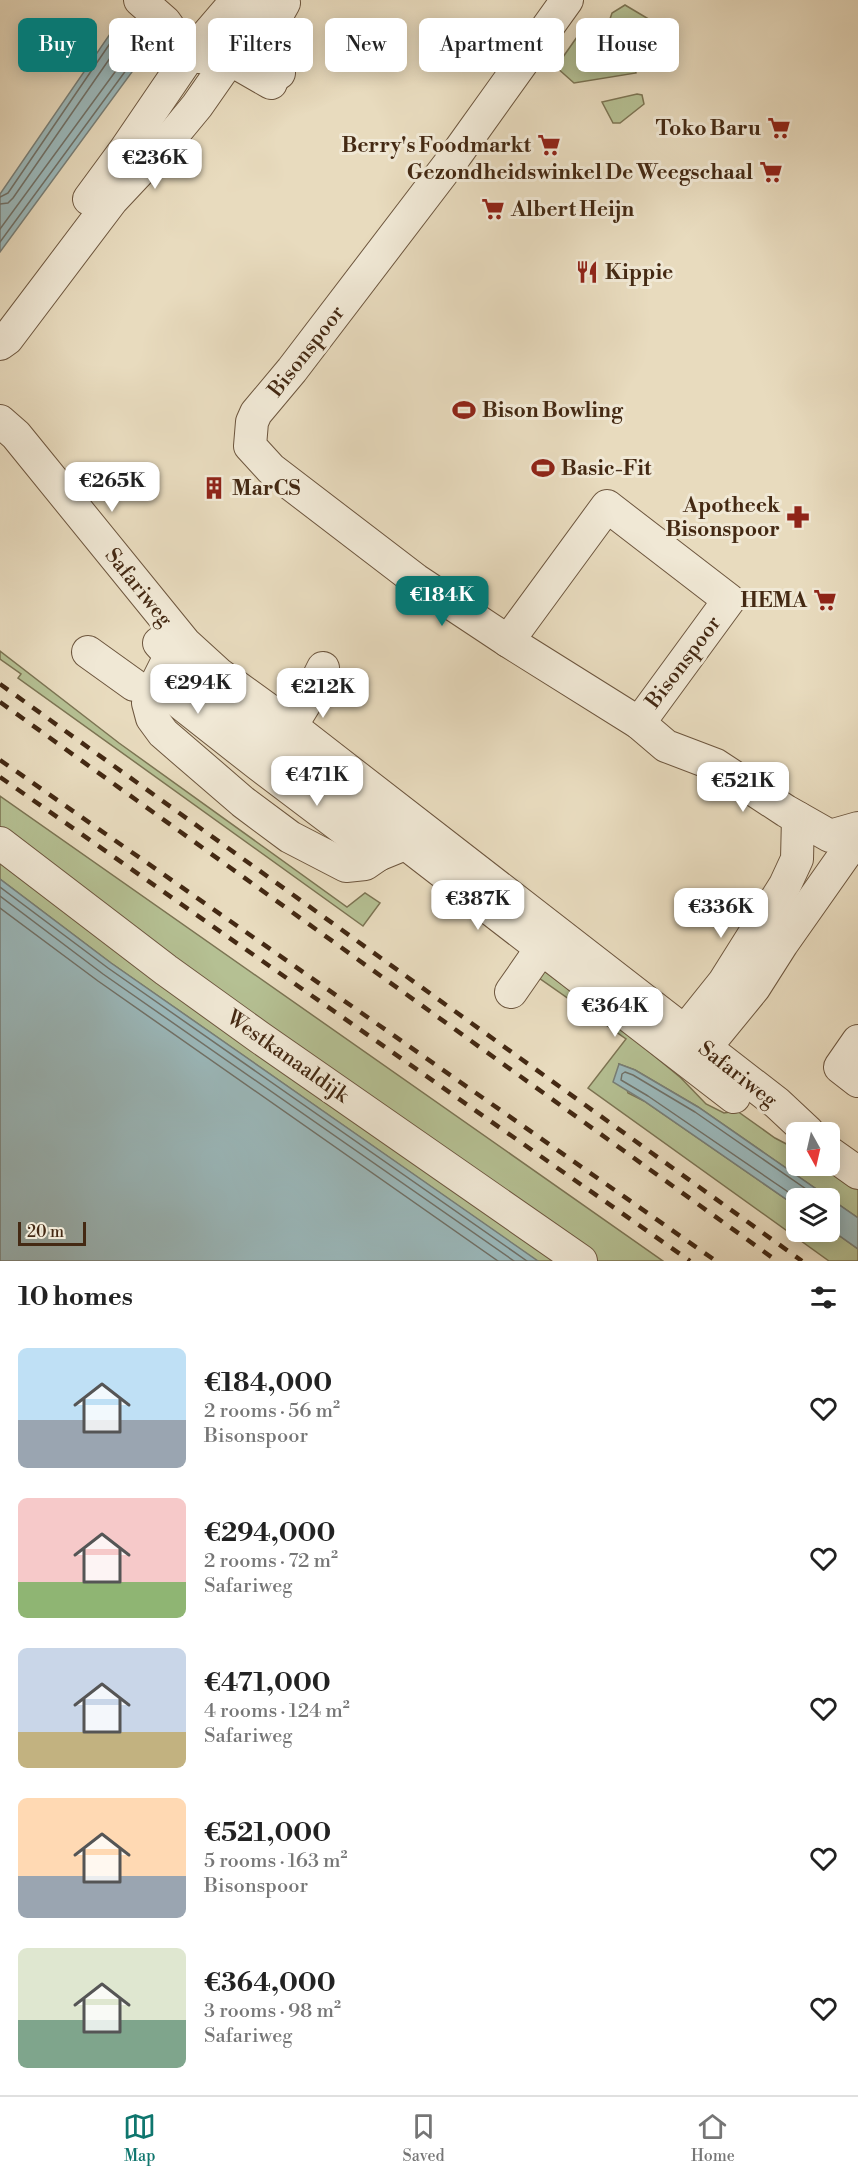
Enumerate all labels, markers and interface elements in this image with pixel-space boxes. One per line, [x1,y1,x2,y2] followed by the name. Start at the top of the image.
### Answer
[18,18,97,72] chip: Buy
[109,18,196,72] chip: Rent
[208,18,313,72] chip: Filters
[325,18,407,72] chip: New
[419,18,564,72] chip: Apartment
[576,18,679,72] chip: House
[766,115,792,141] supermarket icon: Toko Baru
[656,116,761,142] place label: Toko Baru
[536,132,562,158] supermarket icon: Berry's Foodmarkt
[342,133,532,159] place label: Berry's Foodmarkt
[113,139,197,190] pin: €236K
[122,146,188,171] text: €236K
[758,159,784,185] supermarket icon: Gezondheidswinkel De Weegschaal
[407,160,753,186] place label: Gezondheidswinkel De Weegschaal
[480,196,506,222] supermarket icon: Albert Heijn
[510,197,634,223] place label: Albert Heijn
[574,259,600,285] restaurant icon: Kippie
[605,260,673,286] place label: Kippie
[262,301,351,403] street label: Bisonspoor
[451,397,477,423] sports icon: Bison Bowling
[482,398,624,424] place label: Bison Bowling
[530,455,556,481] sports icon: Basic-Fit
[561,456,652,482] place label: Basic-Fit
[70,462,154,513] pin: €265K
[79,469,145,494] text: €265K
[201,475,227,501] building icon: MarCS
[232,476,300,502] place label: MarCS
[666,493,781,543] place label: Apotheek Bisonspoor
[785,504,811,530] pharmacy icon: Apotheek Bisonspoor
[99,543,178,632] street label: Safariweg
[400,576,484,627] pin: €184K
[410,583,474,608] text: €184K
[812,587,838,613] supermarket icon: HEMA
[741,588,808,614] place label: HEMA
[640,611,727,715] street label: Bisonspoor
[156,664,240,715] pin: €294K
[281,668,365,719] pin: €212K
[164,671,232,696] text: €294K
[291,675,355,700] text: €212K
[275,756,359,807] pin: €471K
[701,762,785,813] pin: €521K
[285,763,349,788] text: €471K
[711,769,775,794] text: €521K
[436,880,520,931] pin: €387K
[445,887,511,912] text: €387K
[679,888,763,939] pin: €336K
[688,895,754,920] text: €336K
[573,987,657,1038] pin: €364K
[581,994,649,1019] text: €364K
[220,1004,355,1109] street label: Westkanaaldijk
[693,1036,782,1114] street label: Safariweg
[786,1122,840,1176] north arrow
[786,1122,840,1242] map controls
[786,1188,840,1242] button: layers
[18,1219,86,1246] scale bar
[27,1222,64,1242] text: 20 m
[18,1281,133,1313] text: 10 homes
[807,1281,840,1314] icon: filters
[204,1367,332,1399] text: €184,000
[66,1372,138,1444] icon: home
[807,1392,840,1425] icon: heart
[204,1399,340,1424] text: 2 rooms · 56 m²
[204,1424,308,1449] text: Bisonspoor
[204,1517,335,1549] text: €294,000
[66,1522,138,1594] icon: home
[807,1542,840,1575] icon: heart
[204,1549,338,1574] text: 2 rooms · 72 m²
[204,1574,293,1599] text: Safariweg
[204,1667,331,1699] text: €471,000
[66,1672,138,1744] icon: home
[807,1692,840,1725] icon: heart
[204,1699,350,1724] text: 4 rooms · 124 m²
[204,1724,293,1749] text: Safariweg
[204,1817,331,1849] text: €521,000
[66,1822,138,1894] icon: home
[807,1842,840,1875] icon: heart
[204,1849,348,1874] text: 5 rooms · 163 m²
[204,1874,308,1899] text: Bisonspoor
[204,1967,336,1999] text: €364,000
[66,1972,138,2044] icon: home
[807,1992,840,2025] icon: heart
[204,1999,341,2024] text: 3 rooms · 98 m²
[204,2024,293,2049] text: Safariweg
[123,2110,156,2166] tab: Map
[403,2110,445,2166] tab: Saved
[691,2110,735,2166] tab: Home

